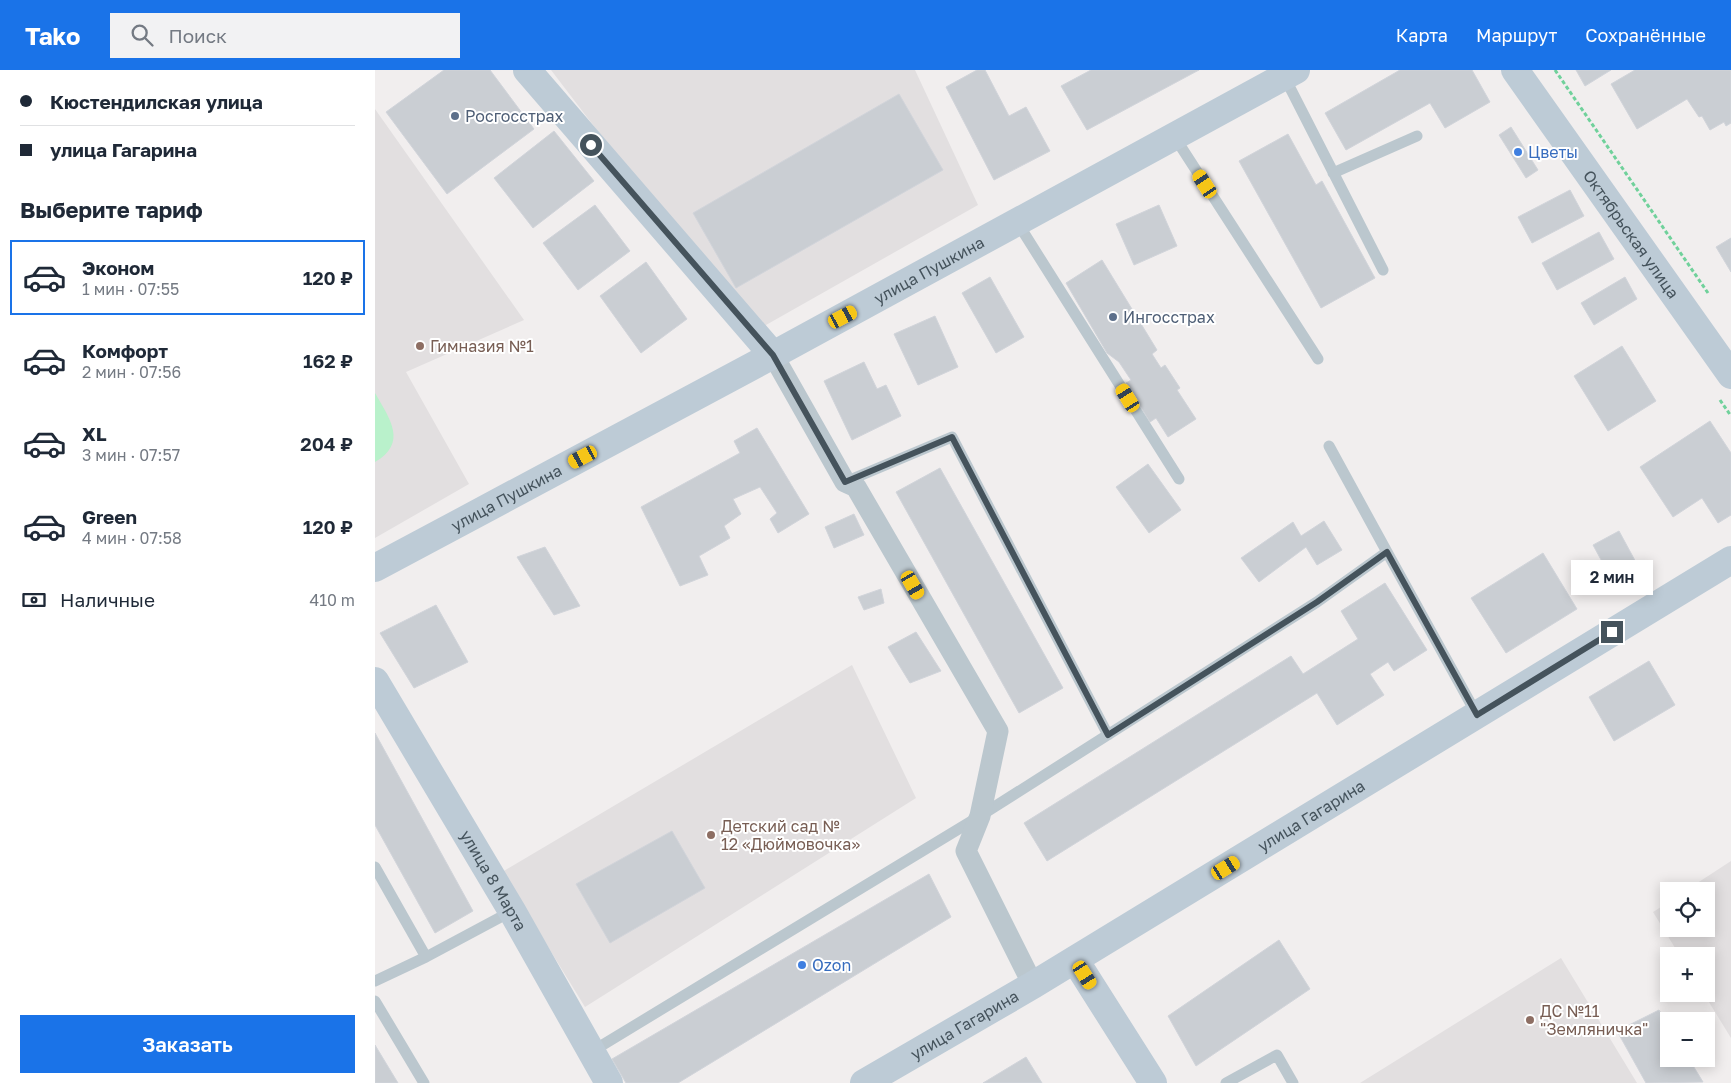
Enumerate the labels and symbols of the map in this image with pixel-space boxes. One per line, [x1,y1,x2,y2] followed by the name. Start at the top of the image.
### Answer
[465,106,564,126] place label: Росгосстрах
[449,110,461,122] marker: Росгосстрах
[580,134,602,156] route start
[1528,142,1578,162] place label: Цветы
[1512,146,1524,158] marker: Цветы
[1579,166,1683,302] street label: Октябрьская улица
[1190,167,1219,201] car
[870,232,988,308] street label: улица Пушкина
[826,303,859,331] car
[1123,307,1215,327] place label: Ингосстрах
[1107,311,1119,323] marker: Ингосстрах
[430,336,534,356] place label: Гимназия №1
[414,340,426,352] marker: Гимназия №1
[1113,381,1142,415] car
[566,443,599,471] car
[448,460,565,535] street label: улица Пушкина
[1571,560,1653,594] callout: 2 мин
[899,568,926,602] car
[1601,621,1623,643] route end
[1254,775,1368,856] street label: улица Гагарина
[721,816,860,854] place label: Детский сад № 12 «Дюймовочка»
[456,826,531,934] street label: улица 8 Марта
[705,829,717,841] marker: Детский сад № 12 «Дюймовочка»
[1209,854,1242,882] car
[812,955,851,975] place label: Ozon
[1070,958,1099,992] car
[796,959,808,971] marker: Ozon
[907,986,1022,1064] street label: улица Гагарина
[1540,1001,1648,1039] place label: ДС №11 "Земляничка"
[1524,1014,1536,1026] marker: ДС №11 "Земляничка"

